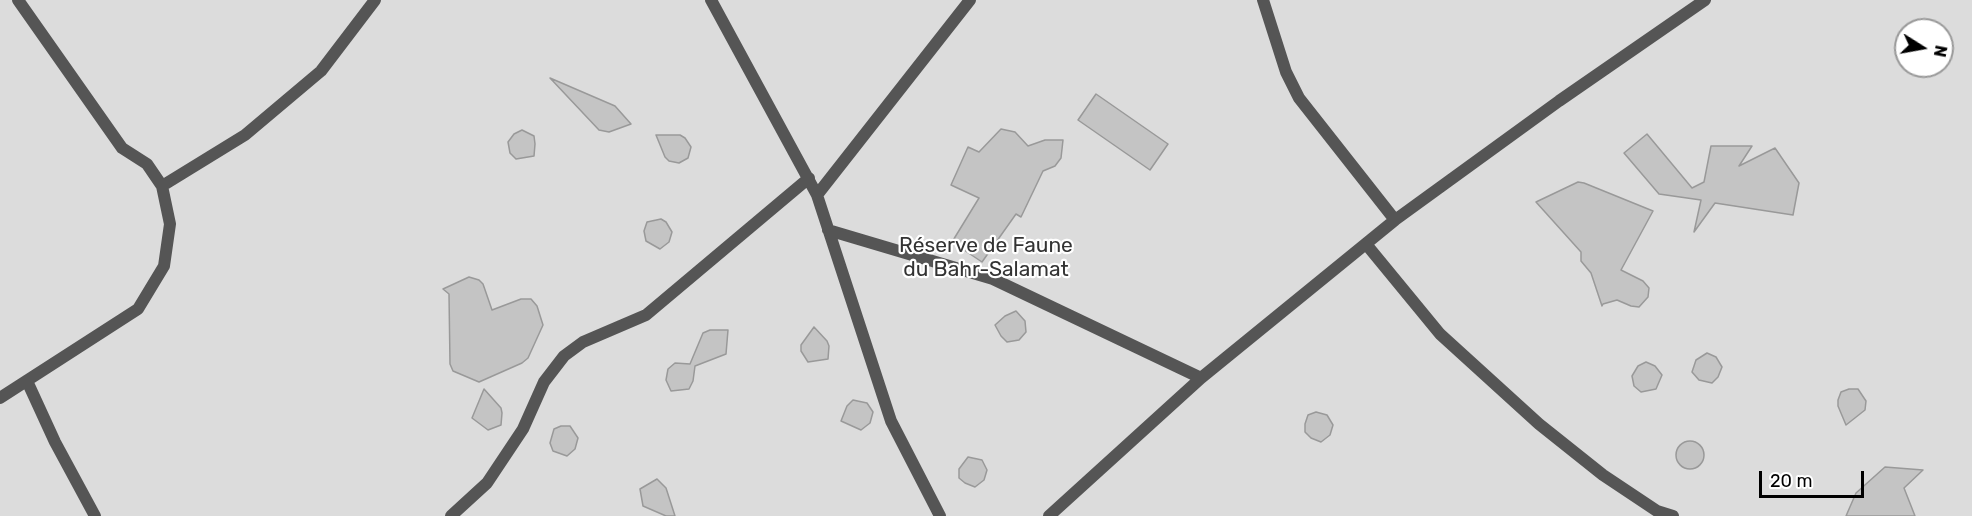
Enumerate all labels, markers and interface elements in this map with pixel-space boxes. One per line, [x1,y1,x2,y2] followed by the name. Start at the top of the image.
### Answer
[1894,18,1954,78] north arrow
[1930,44,1951,59] text: N
[899,233,1073,283] park label: Réserve de Faune du Bahr-Salamat
[1762,459,1867,497] scale bar
[1770,470,1812,492] text: 20 m

